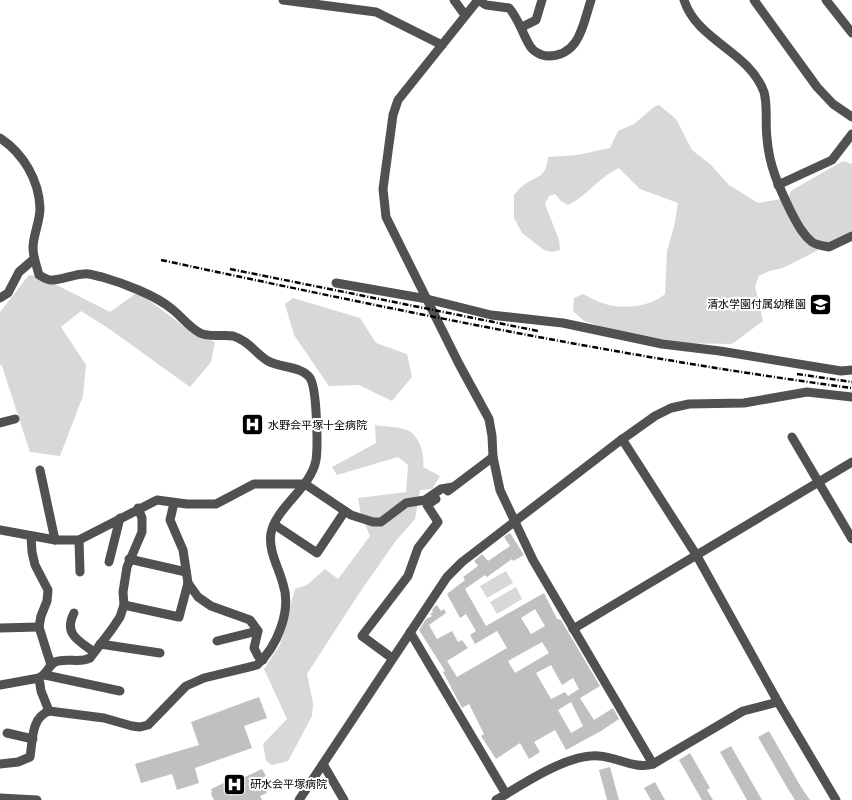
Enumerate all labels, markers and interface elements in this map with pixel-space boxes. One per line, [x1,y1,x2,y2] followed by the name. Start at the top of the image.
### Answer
[808,291,834,317] school or university icon: 清水学園付属幼稚園
[707,298,806,311] place label: 清水学園付属幼稚園
[240,412,266,438] hospital icon: 水野会平塚十全病院
[268,419,367,432] place label: 水野会平塚十全病院
[221,771,247,797] hospital icon: 研水会平塚病院
[250,778,327,791] place label: 研水会平塚病院

